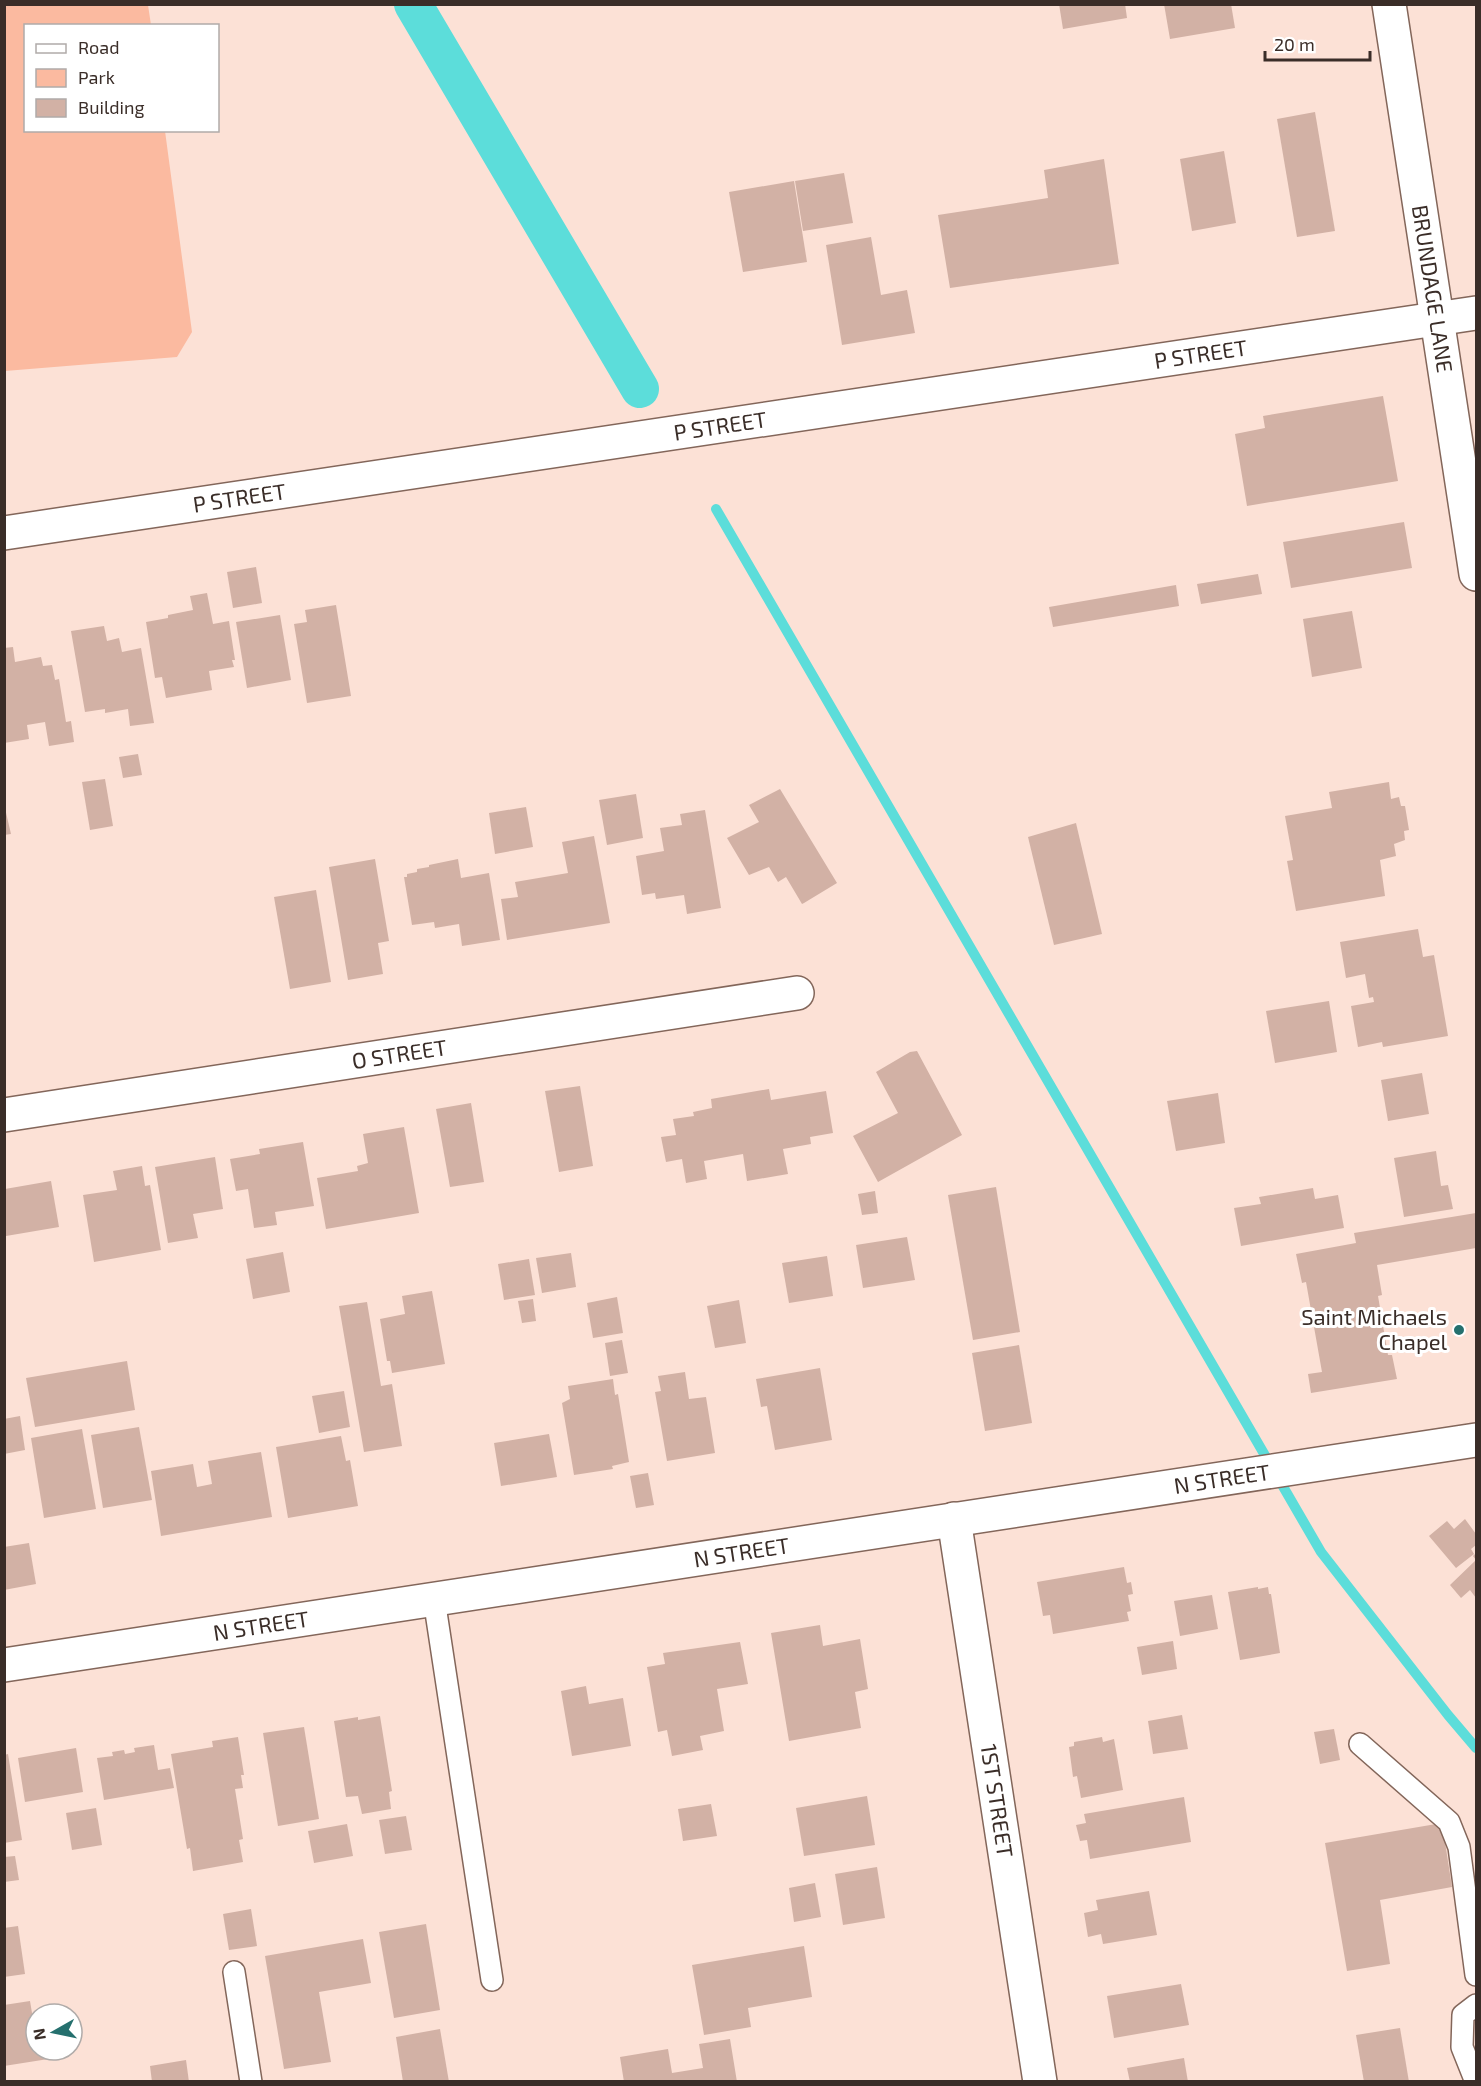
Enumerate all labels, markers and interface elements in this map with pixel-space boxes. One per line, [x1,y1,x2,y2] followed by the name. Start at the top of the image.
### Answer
[24,24,219,132] legend
[1265,24,1370,62] scale bar
[1274,33,1315,55] text: 20 m
[78,36,119,58] text: Road
[78,66,115,88] text: Park
[78,96,145,118] text: Building
[1408,203,1459,374] street label: BRUNDAGE LANE
[1152,333,1249,373] street label: P STREET
[672,405,768,445] street label: P STREET
[191,477,288,517] street label: P STREET
[350,1033,449,1073] street label: O STREET
[1301,1303,1447,1354] place label: Saint Michaels Chapel
[1452,1323,1466,1337] marker: Saint Michaels Chapel
[1172,1458,1272,1498] street label: N STREET
[692,1531,791,1571] street label: N STREET
[211,1605,311,1645] street label: N STREET
[977,1742,1020,1859] street label: 1ST STREET
[24,2002,84,2062] north arrow
[28,2027,49,2042] text: N

